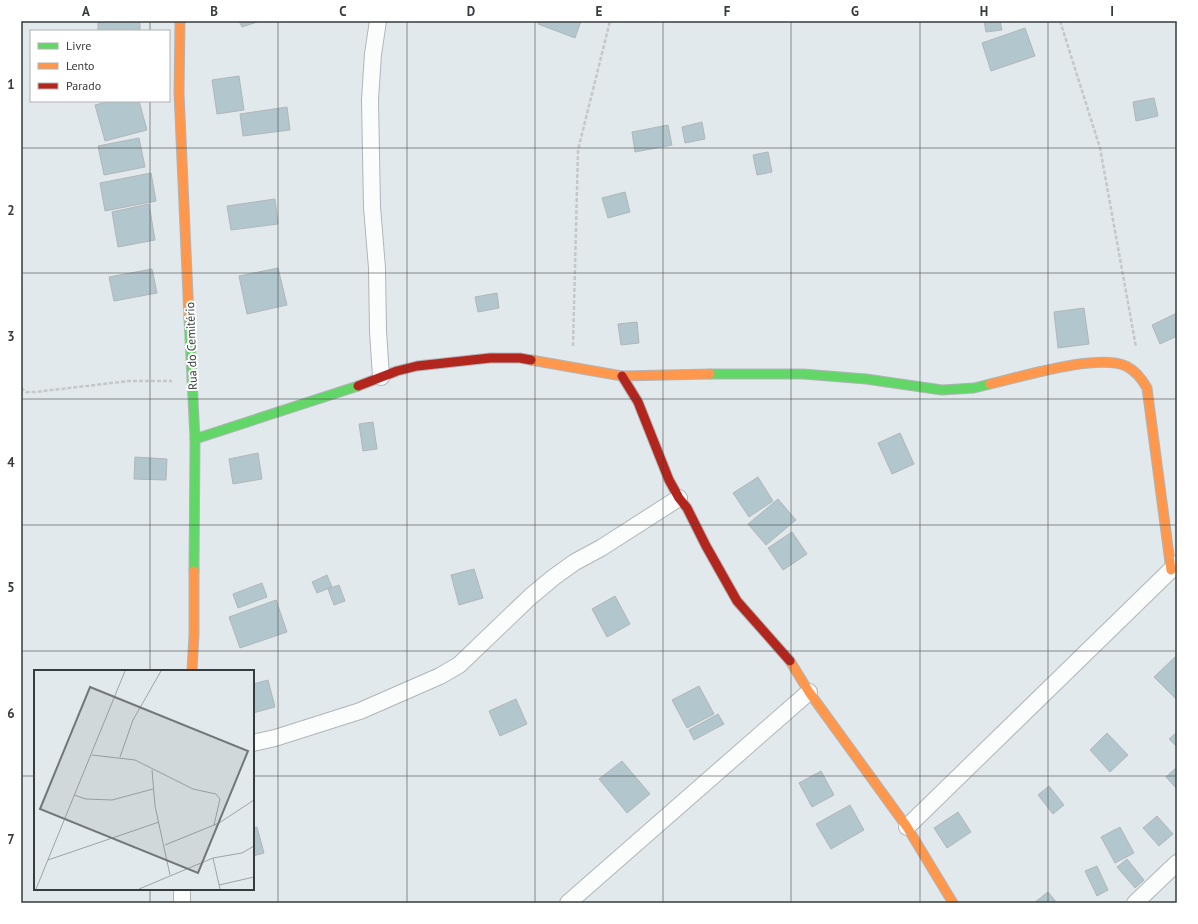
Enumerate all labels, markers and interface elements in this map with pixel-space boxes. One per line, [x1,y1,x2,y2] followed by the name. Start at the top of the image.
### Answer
[82,3,90,20] text: A
[210,3,218,20] text: B
[339,3,347,20] text: C
[467,3,475,20] text: D
[596,3,603,20] text: E
[724,3,731,20] text: F
[851,3,859,20] text: G
[980,3,988,20] text: H
[1110,3,1114,20] text: I
[30,30,170,102] legend
[66,38,91,53] text: Livre
[66,58,95,73] text: Lento
[7,76,15,93] text: 1
[66,78,101,93] text: Parado
[7,202,15,219] text: 2
[182,302,200,390] street label: Rua do Cemitério
[7,328,15,345] text: 3
[7,454,15,471] text: 4
[7,579,15,596] text: 5
[34,670,254,890] inset map
[7,705,15,722] text: 6
[7,831,15,848] text: 7

